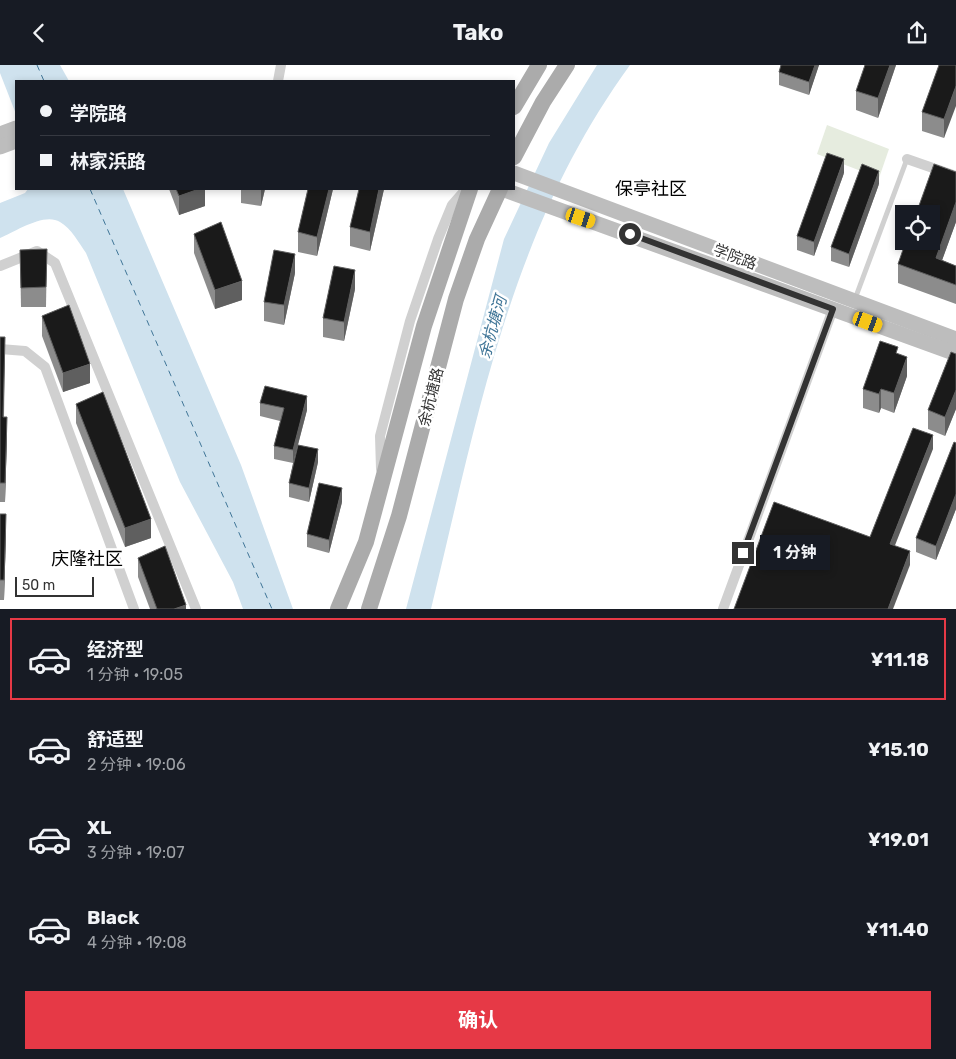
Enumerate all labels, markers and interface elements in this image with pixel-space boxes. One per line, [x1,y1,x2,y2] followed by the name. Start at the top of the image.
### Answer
[25,19,53,47] icon: back
[453,19,503,46] text: Tako
[903,19,931,47] icon: share
[70,102,127,125] text: 学院路
[70,150,146,173] text: 林家浜路
[615,178,687,200] district label: 保亭社区
[895,205,940,250] map controls
[895,205,940,250] button: locate
[564,206,597,230] car
[619,223,641,245] route start
[711,241,759,273] street label: 学院路
[475,291,511,361] water label: 余杭塘河
[851,310,884,334] car
[415,366,447,428] street label: 余杭塘路
[760,535,830,571] callout: 1 分钟
[732,542,754,564] route end
[773,543,817,562] text: 1 分钟
[51,548,123,570] district label: 庆隆社区
[15,574,94,597] scale bar
[22,577,55,594] text: 50 m
[27,637,72,682] icon: car
[87,638,144,661] text: 经济型
[871,648,929,671] text: ¥11.18
[87,665,183,684] text: 1 分钟 · 19:05
[27,727,72,772] icon: car
[87,728,144,751] text: 舒适型
[868,738,929,761] text: ¥15.10
[87,755,186,774] text: 2 分钟 · 19:06
[87,816,111,839] text: XL
[27,817,72,862] icon: car
[868,828,929,851] text: ¥19.01
[87,843,184,862] text: 3 分钟 · 19:07
[87,906,139,929] text: Black
[27,907,72,952] icon: car
[866,918,929,941] text: ¥11.40
[87,933,187,952] text: 4 分钟 · 19:08
[25,991,931,1049] button: 确认

